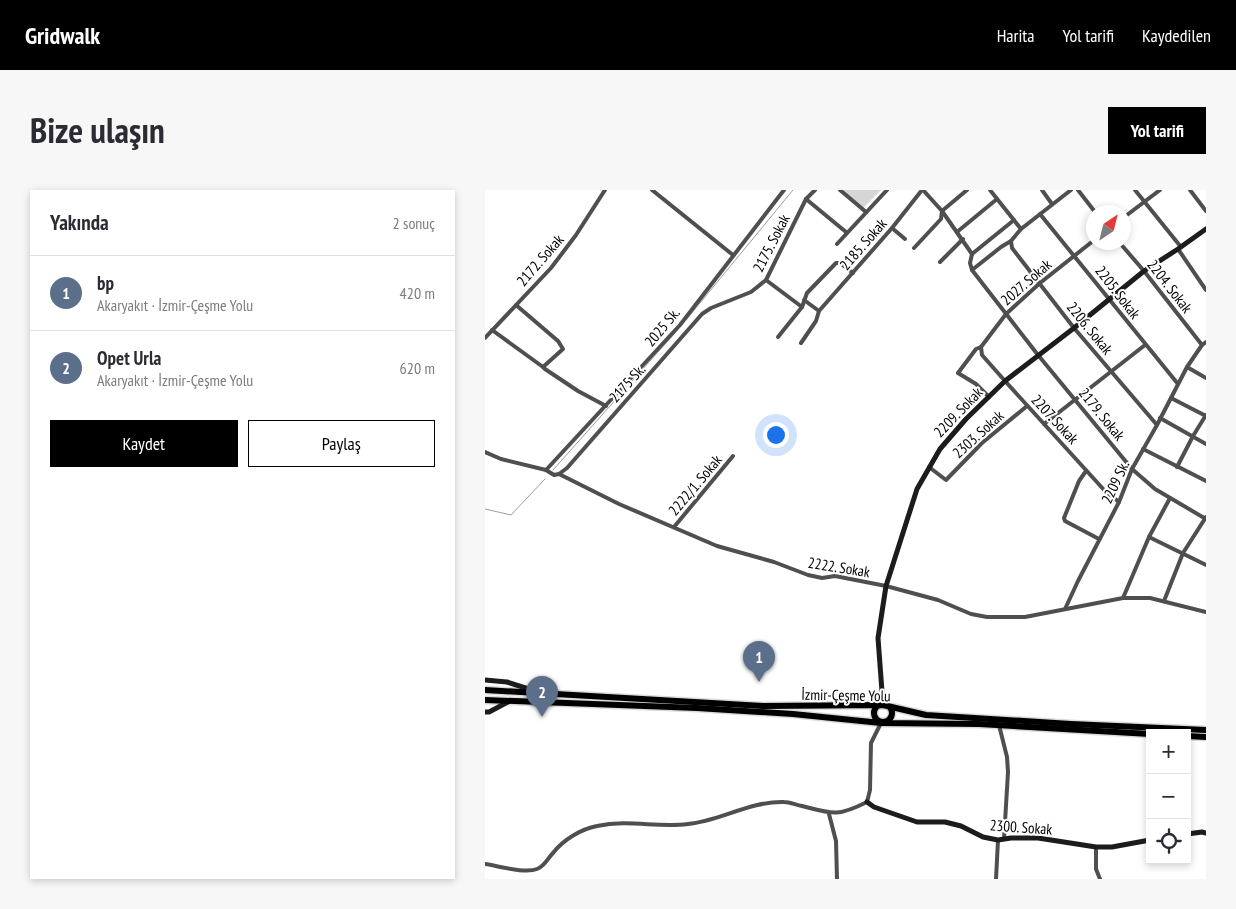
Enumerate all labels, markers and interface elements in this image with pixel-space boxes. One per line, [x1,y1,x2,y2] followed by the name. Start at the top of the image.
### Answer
[25,20,100,51] text: Gridwalk
[997,24,1035,47] text: Harita
[1063,24,1114,47] text: Yol tarifi
[1142,24,1211,47] text: Kaydedilen
[30,107,165,153] text: Bize ulaşın
[1108,107,1206,154] button: Yol tarifi
[1086,205,1131,250] north arrow
[50,209,109,236] text: Yakında
[748,211,794,275] street label: 2175. Sokak
[392,213,435,233] text: 2 sonuç
[835,214,891,274] street label: 2185. Sokak
[512,230,568,290] street label: 2172. Sokak
[997,255,1055,309] street label: 2027. Sokak
[1143,256,1197,317] street label: 2204. Sokak
[1091,262,1145,323] street label: 2205. Sokak
[97,271,114,295] text: bp
[62,283,70,303] text: 1
[400,283,435,303] text: 420 m
[97,295,253,315] text: Akaryakıt · İzmir-Çeşme Yolu
[1063,298,1117,358] street label: 2206. Sokak
[640,303,684,350] street label: 2025 Sk.
[97,346,161,370] text: Opet Urla
[62,358,70,378] text: 2
[400,358,435,378] text: 620 m
[605,360,649,406] street label: 2175 Sk.
[97,370,253,390] text: Akaryakıt · İzmir-Çeşme Yolu
[929,383,987,441] street label: 2209. Sokak
[1075,384,1129,444] street label: 2179. Sokak
[1027,390,1083,448] street label: 2207. Sokak
[948,406,1008,462] street label: 2303. Sokak
[50,420,238,467] button: Kaydet
[248,420,435,467] button: Paylaş
[763,422,789,448] your location
[664,451,726,519] street label: 2222/1. Sokak
[1097,457,1133,506] street label: 2209 Sk.
[807,553,871,581] street label: 2222. Sokak
[743,641,775,682] pin: 1
[526,676,558,717] pin: 2
[801,685,891,705] street label: İzmir-Çeşme Yolu
[1146,729,1191,864] map controls
[1146,729,1191,774] button: +
[1146,774,1191,819] button: −
[989,815,1053,839] street label: 2300. Sokak
[1146,819,1191,864] button: locate

